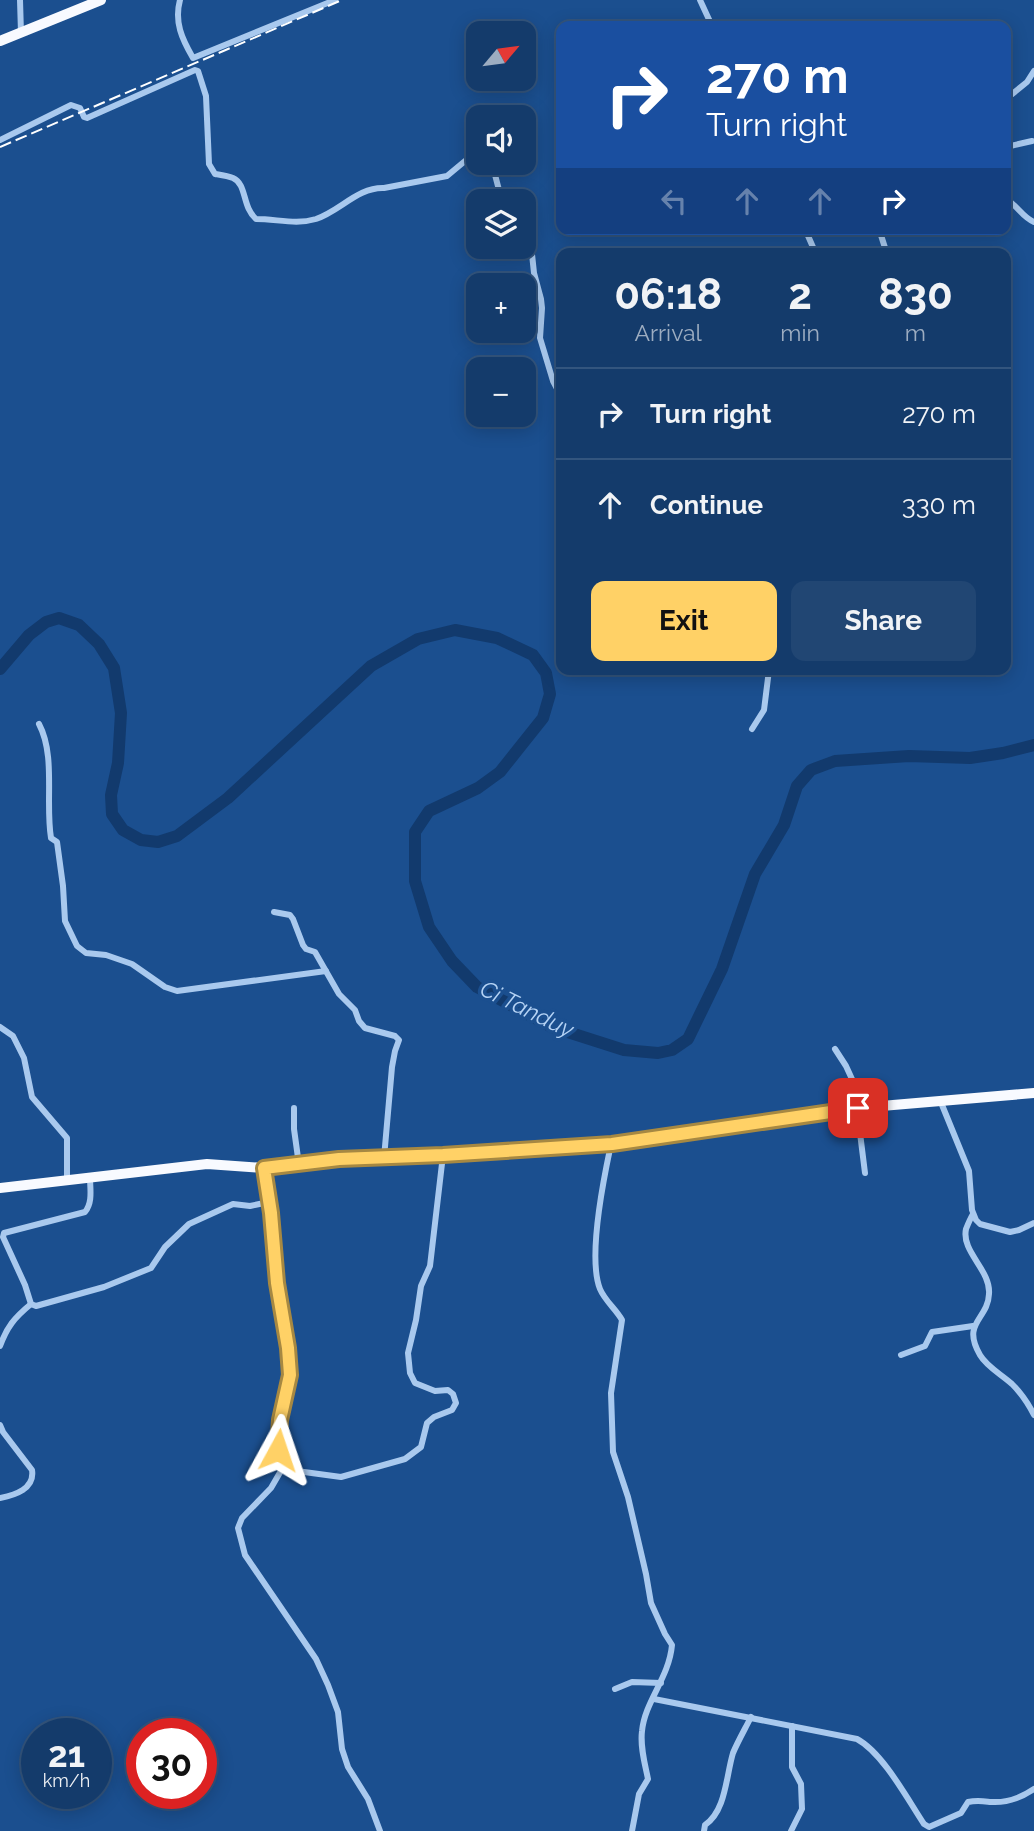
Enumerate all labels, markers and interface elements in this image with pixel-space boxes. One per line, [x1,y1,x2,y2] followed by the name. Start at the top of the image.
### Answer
[466,21,536,91] north arrow
[466,21,536,427] map controls
[706,47,849,104] text: 270 m
[591,49,682,140] icon: right
[466,105,536,175] button: sound
[706,106,847,143] text: Turn right
[655,182,693,220] icon: left
[728,182,766,220] icon: ahead
[801,182,839,220] icon: ahead
[874,182,912,220] icon: right
[466,189,536,259] button: layers
[614,270,722,319] text: 06:18
[788,270,812,319] text: 2
[878,270,953,319] text: 830
[466,273,536,343] button: +
[634,319,702,346] text: Arrival
[780,319,820,346] text: min
[905,319,926,346] text: m
[466,357,536,427] button: −
[591,395,629,433] icon: right
[650,399,771,429] text: Turn right
[902,399,976,429] text: 270 m
[591,486,629,524] icon: ahead
[650,490,763,520] text: Continue
[902,490,976,520] text: 330 m
[591,581,777,661] button: Exit
[791,581,976,661] button: Share
[476,974,579,1043] water label: Ci Tanduy
[828,1078,888,1138] pin
[839,1089,877,1127] icon: arrive
[241,1413,315,1487] position arrow
[126,1718,217,1809] speed limit sign: 30
[48,1734,85,1775] text: 21
[43,1770,90,1791] text: km/h

